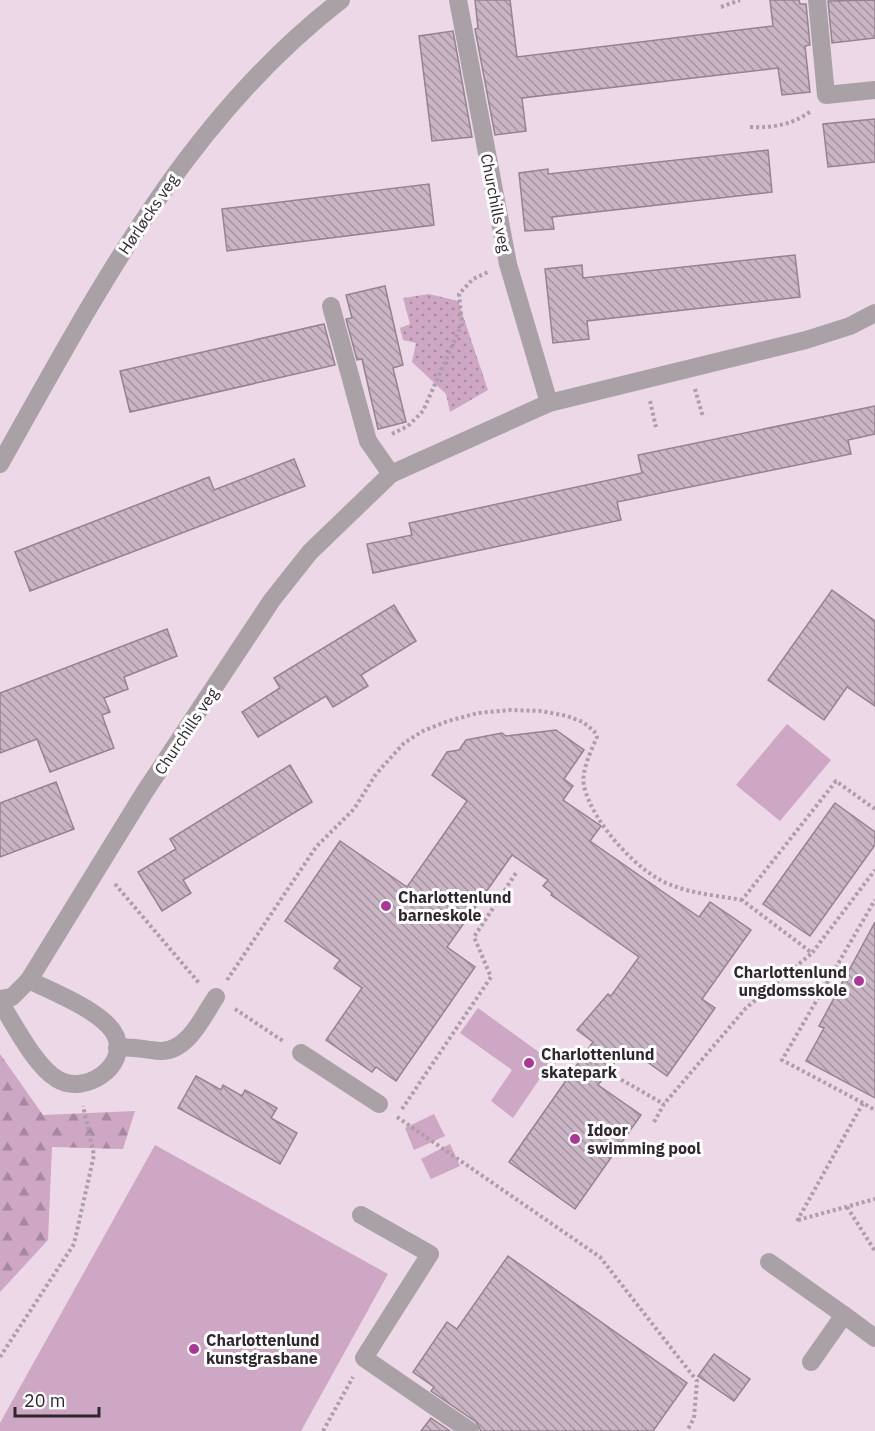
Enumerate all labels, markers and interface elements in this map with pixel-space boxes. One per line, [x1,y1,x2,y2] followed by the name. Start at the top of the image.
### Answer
[477,152,515,255] street label: Churchills veg
[114,170,182,258] street label: Hørløcks veg
[150,683,223,778] street label: Churchills veg
[398,887,512,925] place label: Charlottenlund barneskole
[379,899,393,913] marker: Charlottenlund barneskole
[733,962,847,1000] place label: Charlottenlund ungdomsskole
[852,974,866,988] marker: Charlottenlund ungdomsskole
[541,1044,655,1082] place label: Charlottenlund skatepark
[522,1056,536,1070] marker: Charlottenlund skatepark
[587,1120,701,1158] place label: Idoor swimming pool
[568,1132,582,1146] marker: Idoor swimming pool
[206,1330,320,1368] place label: Charlottenlund kunstgrasbane
[187,1342,201,1356] marker: Charlottenlund kunstgrasbane
[15,1380,99,1418] scale bar
[24,1389,66,1412] text: 20 m

